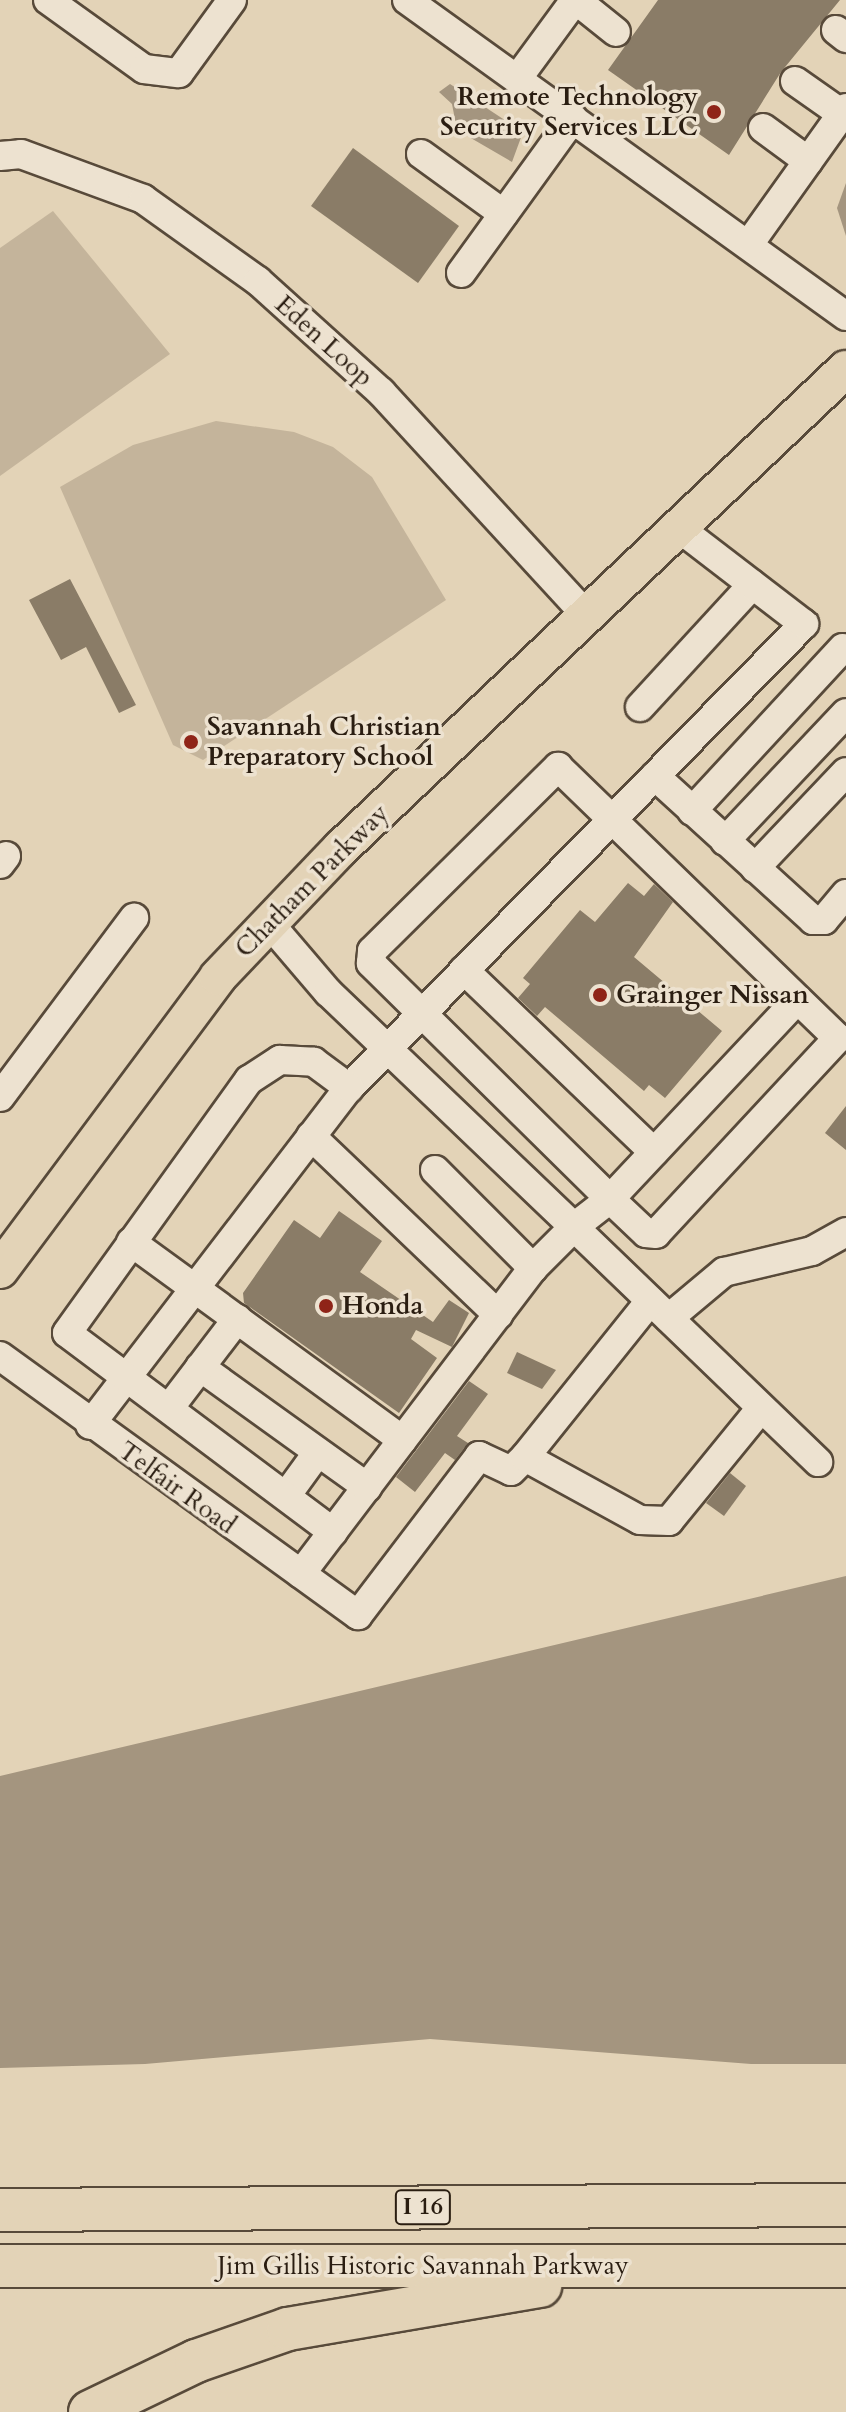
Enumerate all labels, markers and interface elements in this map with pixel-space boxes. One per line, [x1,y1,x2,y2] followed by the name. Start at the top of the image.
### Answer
[440,81,698,142] place label: Remote Technology Security Services LLC
[705,103,723,121] marker: Remote Technology Security Services LLC
[269,289,379,393] street label: Eden Loop
[207,711,441,772] place label: Savannah Christian Preparatory School
[182,733,200,751] marker: Savannah Christian Preparatory School
[229,798,395,964] street label: Chatham Parkway
[616,979,809,1011] place label: Grainger Nissan
[591,986,609,1004] marker: Grainger Nissan
[342,1290,423,1322] place label: Honda
[317,1297,335,1315] marker: Honda
[112,1435,242,1541] street label: Telfair Road
[393,2187,453,2227] road number: I 16
[217,2250,629,2282] street label: Jim Gillis Historic Savannah Parkway

